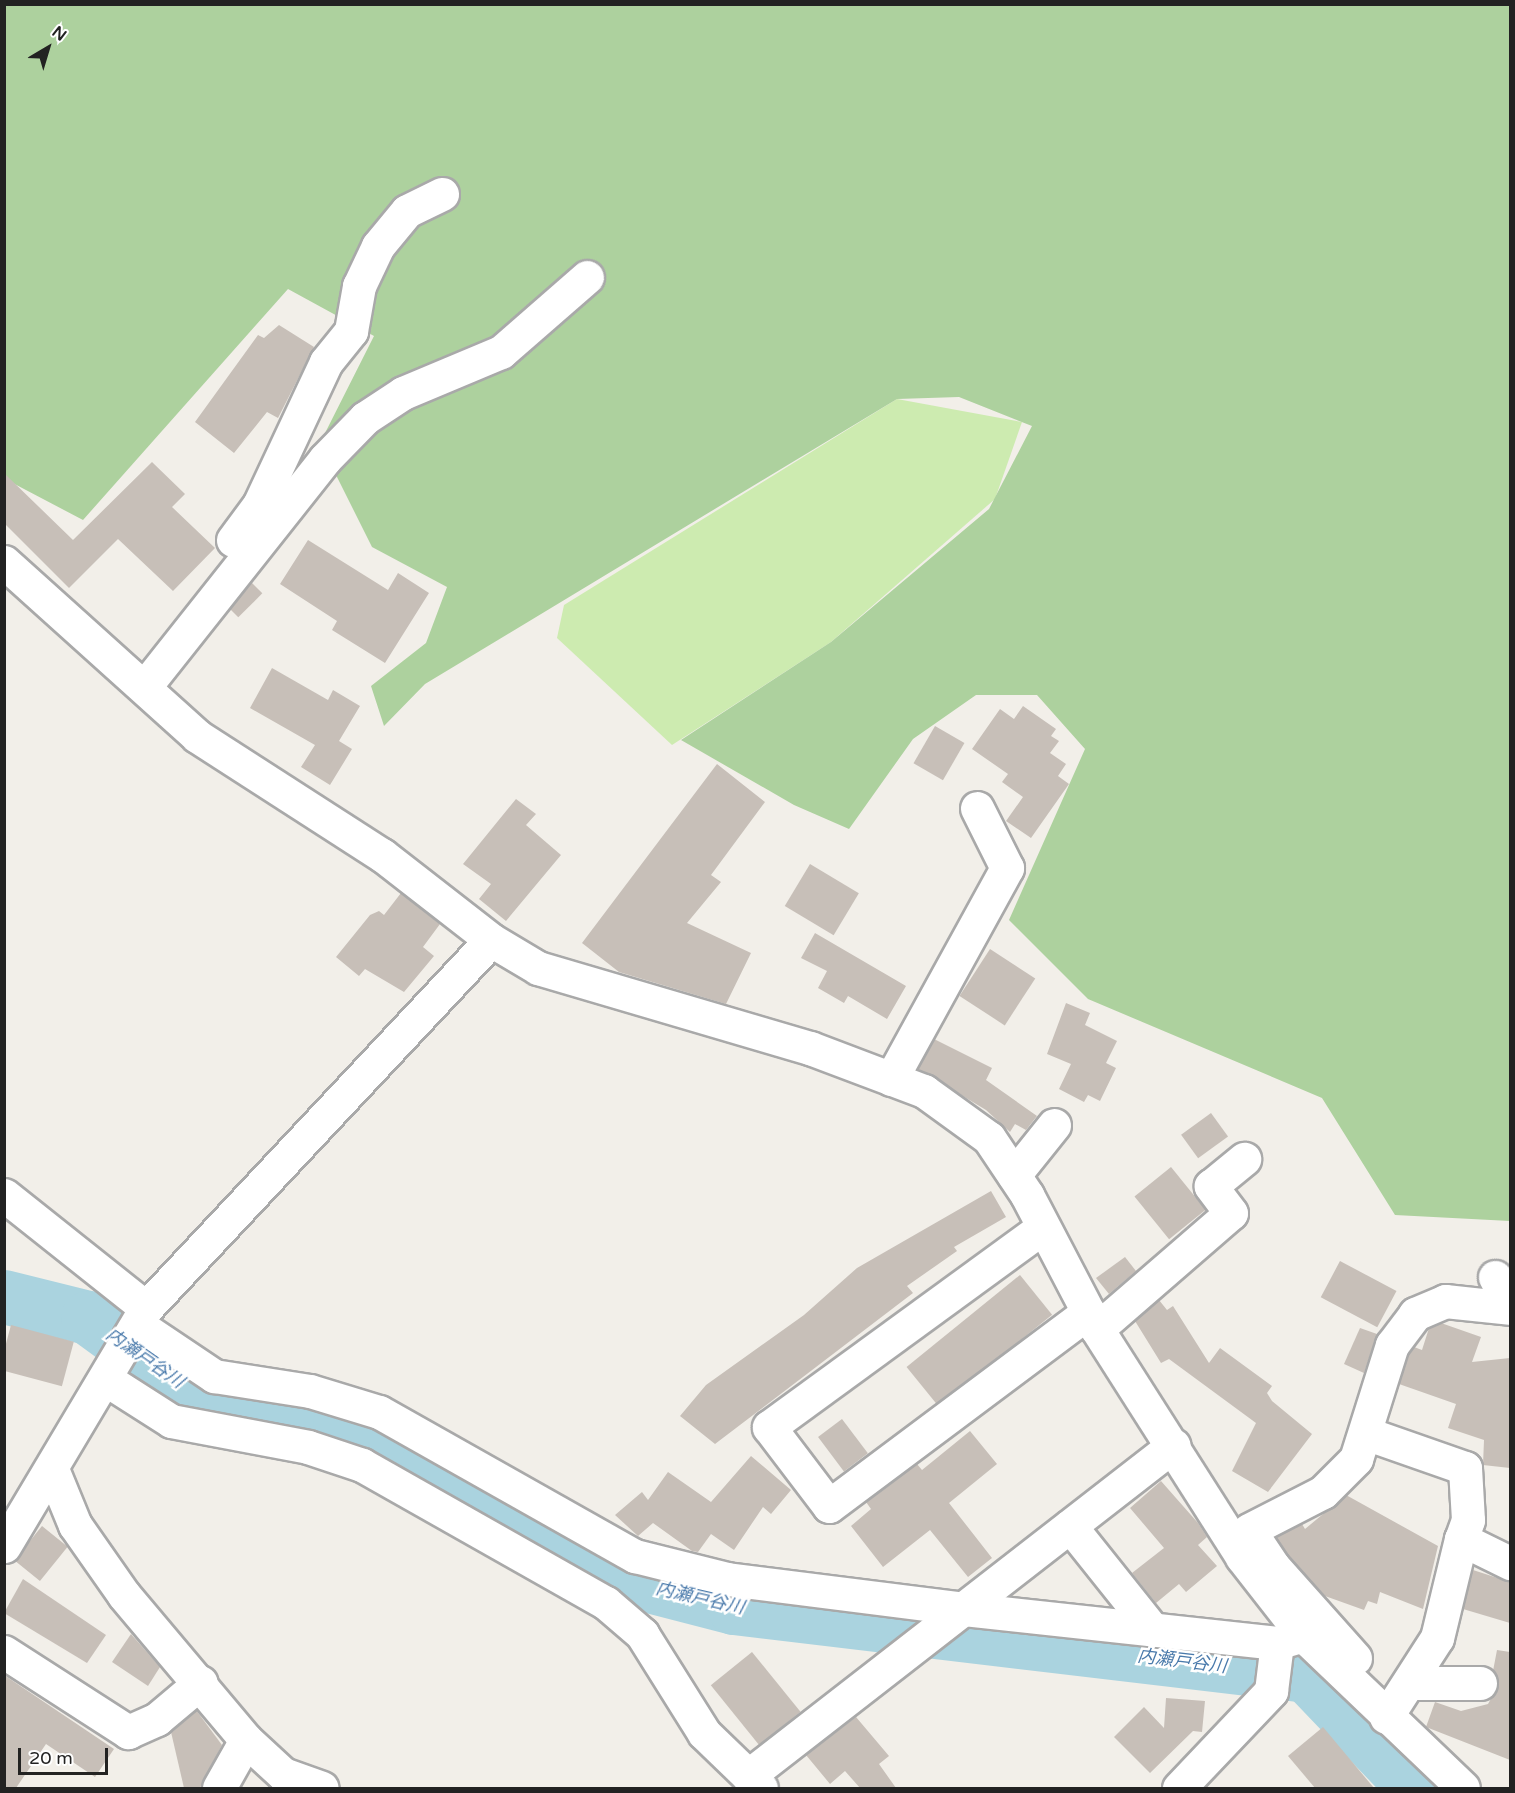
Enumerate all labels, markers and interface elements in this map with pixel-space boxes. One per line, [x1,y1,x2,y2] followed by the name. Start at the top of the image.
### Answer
[18,18,78,78] north arrow
[48,22,70,46] text: N
[102,1323,188,1393] water label: 内瀬戸谷川
[654,1577,746,1619] water label: 内瀬戸谷川
[1136,1645,1228,1677] water label: 内瀬戸谷川
[21,1736,111,1774] scale bar
[29,1747,73,1769] text: 20 m

